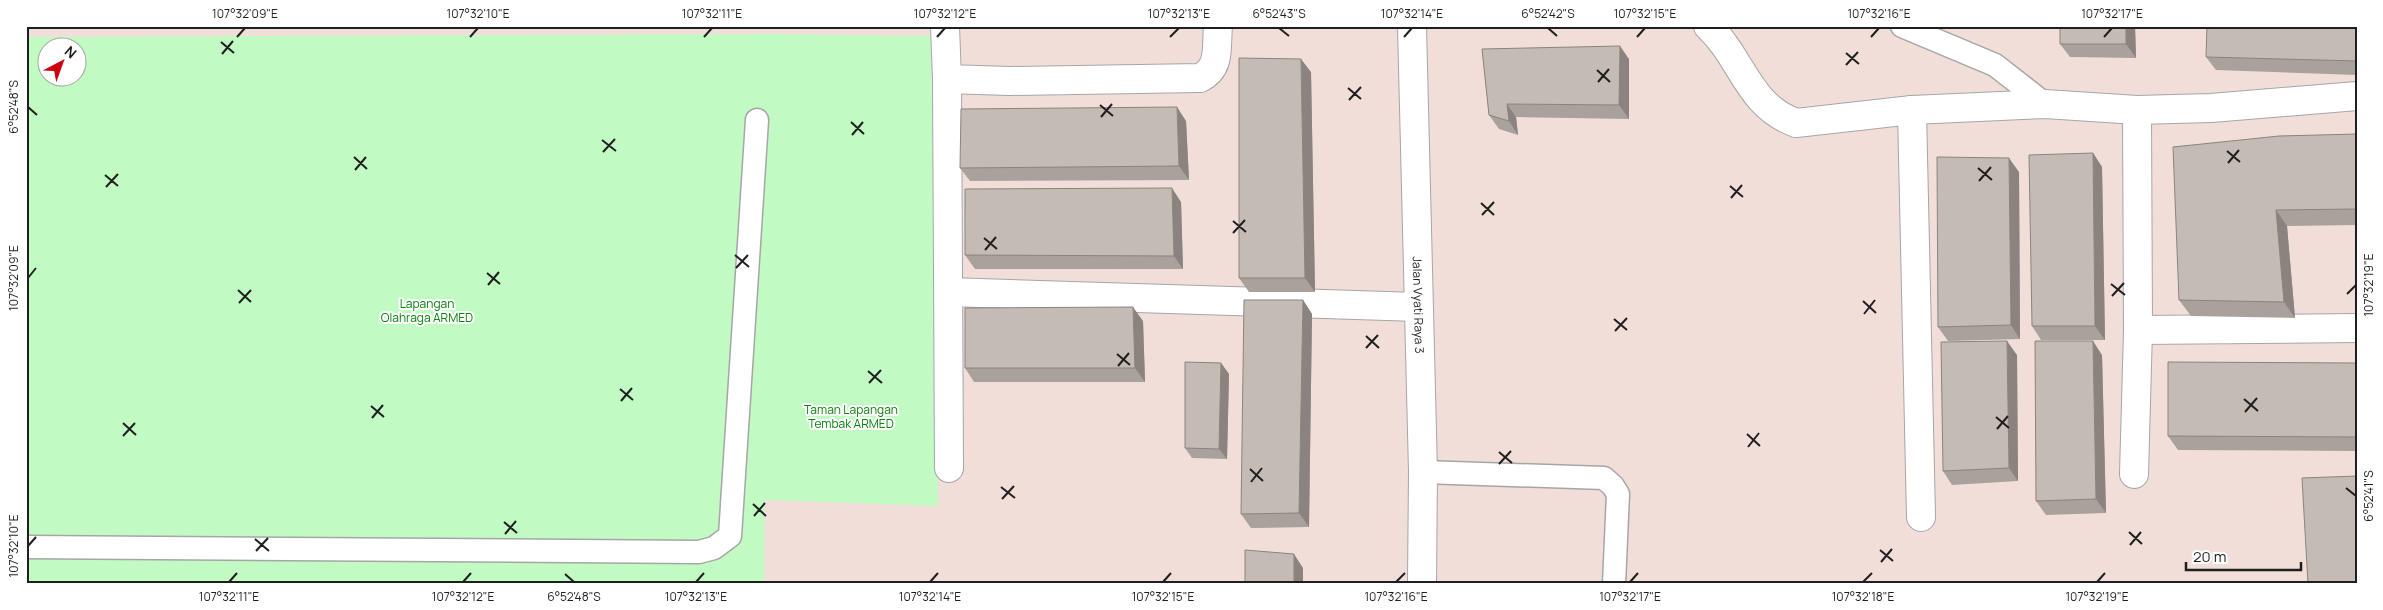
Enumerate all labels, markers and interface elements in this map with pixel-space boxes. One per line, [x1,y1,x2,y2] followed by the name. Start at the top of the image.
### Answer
[212,5,278,22] text: 107°32'09"E
[446,5,510,22] text: 107°32'10"E
[682,5,742,22] text: 107°32'11"E
[914,5,976,22] text: 107°32'12"E
[1148,5,1210,22] text: 107°32'13"E
[1252,5,1306,22] text: 6°52'43"S
[1381,5,1443,22] text: 107°32'14"E
[1521,5,1575,22] text: 6°52'42"S
[1614,5,1676,22] text: 107°32'15"E
[1847,5,1911,22] text: 107°32'16"E
[2081,5,2143,22] text: 107°32'17"E
[38,38,88,88] north arrow
[61,41,81,62] text: N
[5,80,22,134] text: 6°52'48"S
[5,245,22,311] text: 107°32'09"E
[2360,253,2377,317] text: 107°32'19"E
[1409,256,1429,354] street label: Jalan Vyati Raya 3
[381,295,473,326] park label: Lapangan Olahraga ARMED
[804,401,898,432] park label: Taman Lapangan Tembak ARMED
[2360,470,2377,522] text: 6°52'41"S
[5,514,22,578] text: 107°32'10"E
[2186,540,2300,572] scale bar
[2193,546,2226,567] text: 20 m
[199,588,259,605] text: 107°32'11"E
[432,588,494,605] text: 107°32'12"E
[547,588,601,605] text: 6°52'48"S
[665,588,727,605] text: 107°32'13"E
[899,588,961,605] text: 107°32'14"E
[1132,588,1194,605] text: 107°32'15"E
[1364,588,1428,605] text: 107°32'16"E
[1599,588,1661,605] text: 107°32'17"E
[1832,588,1894,605] text: 107°32'18"E
[2065,588,2129,605] text: 107°32'19"E

